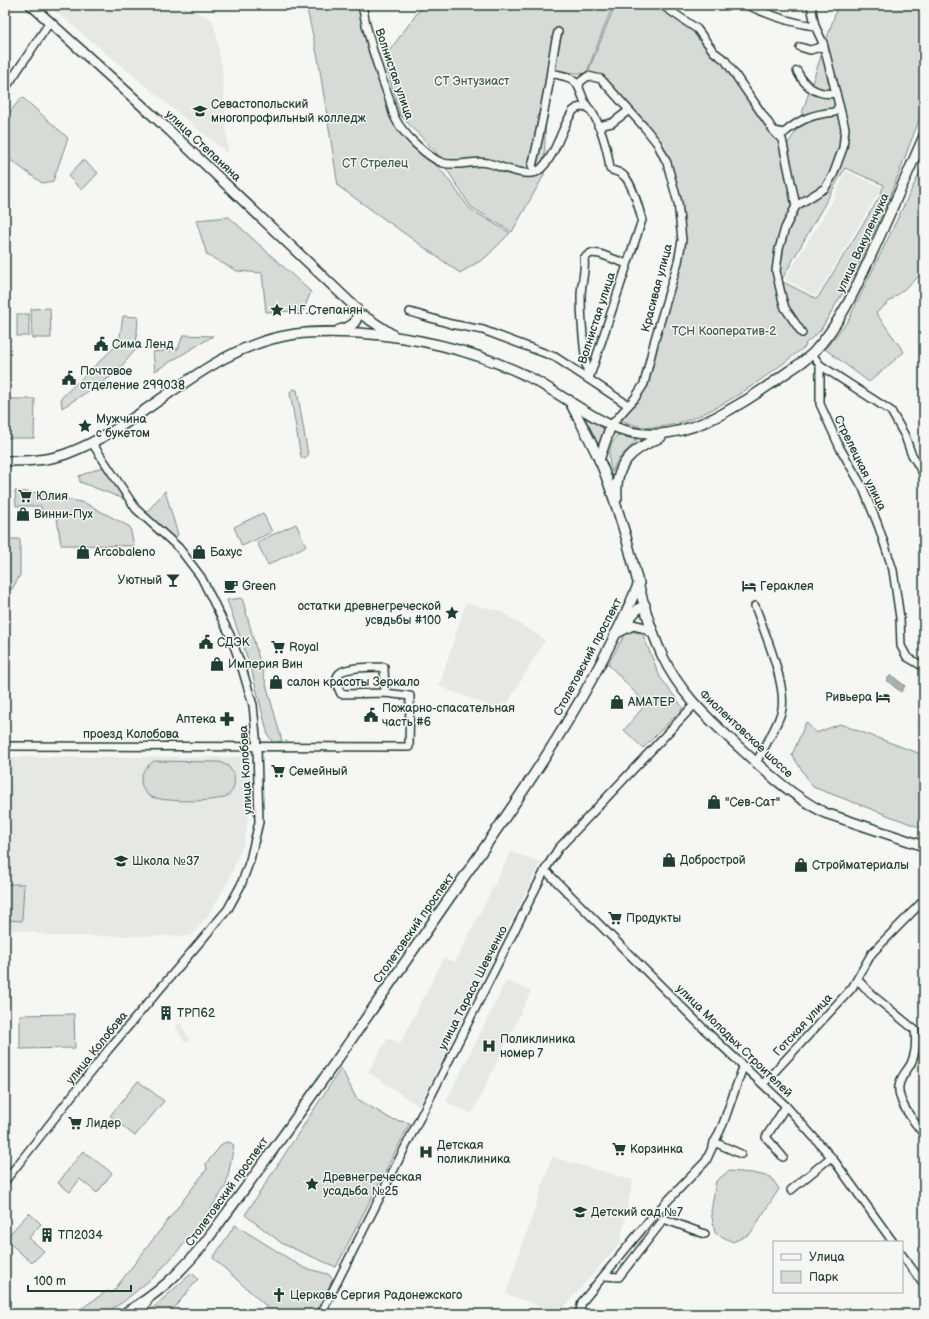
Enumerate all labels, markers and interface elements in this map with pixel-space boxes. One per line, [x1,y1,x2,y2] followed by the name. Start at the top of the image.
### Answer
[371,26,417,122] street label: Волнистая улица
[434,74,510,89] park label: СТ Энтузиаст
[211,97,367,126] place label: Севастопольский многопрофильный колледж
[192,103,208,119] school or university icon: Севастопольский многопрофильный колледж
[162,107,244,185] street label: улица Степаняна
[342,156,408,171] park label: СТ Стрелец
[833,191,893,295] street label: улица Вакуленчука
[638,242,676,334] street label: Красивая улица
[575,270,619,366] street label: Волнистая улица
[269,302,285,318] place icon: Н.Г.Степанян
[288,303,363,318] place label: Н.Г.Степанян
[672,324,776,339] park label: ТСН Кооператив-2
[93,336,109,352] public building icon: Сима Ленд
[112,337,174,352] place label: Сима Ленд
[80,364,185,393] place label: Почтовое отделение 299038
[61,370,77,386] public building icon: Почтовое отделение 299038
[96,412,150,441] place label: Мужчина с букетом
[830,413,890,513] street label: Стрелецкая улица
[77,418,93,434] place icon: Мужчина с букетом
[17,488,33,504] supermarket icon: Юлия
[36,489,68,504] place label: Юлия
[15,506,31,522] shop icon: Винни-Пух
[34,507,94,522] place label: Винни-Пух
[75,544,91,560] shop icon: Arcobaleno
[191,544,207,560] shop icon: Бахус
[94,545,156,560] place label: Arcobaleno
[210,545,242,560] place label: Бахус
[165,572,181,588] bar icon: Уютный
[118,573,162,588] place label: Уютный
[223,578,239,594] cafe icon: Green
[741,578,757,594] hotel icon: Гераклея
[242,579,276,594] place label: Green
[760,579,814,594] place label: Гераклея
[551,595,626,719] street label: Столетовский проспект
[298,599,441,628] place label: остатки древнегреческой усвдьбы #100
[444,605,460,621] place icon: остатки древнегреческой усвдьбы #100
[198,634,214,650] public building icon: СДЭК
[217,635,250,650] place label: СДЭК
[270,639,286,655] supermarket icon: Royal
[289,640,319,655] place label: Royal
[209,656,225,672] shop icon: Империя Вин
[228,657,303,672] place label: Империя Вин
[268,674,284,690] shop icon: салон красоты Зеркало
[287,675,420,690] place label: салон красоты Зеркало
[696,687,796,781] street label: Фиолентовское шоссе
[875,689,891,705] hotel icon: Ривьера
[825,690,872,705] place label: Ривьера
[609,694,625,710] shop icon: АМАТЕР
[627,695,675,710] place label: АМАТЕР
[382,701,515,730] place label: Пожарно-спасательная часть #6
[363,707,379,723] public building icon: Пожарно-спасательная часть #6
[219,711,235,727] pharmacy icon: Аптека
[175,712,216,727] place label: Аптека
[236,725,256,815] street label: улица Колобова
[83,727,179,742] street label: проезд Колобова
[270,763,286,779] supermarket icon: Семейный
[289,764,348,779] place label: Семейный
[706,794,722,810] shop icon: "Сев-Сат"
[725,795,780,810] place label: "Сев-Сат"
[661,852,677,868] shop icon: Добрострой
[113,853,129,869] school or university icon: Школа №37
[680,853,746,868] place label: Добрострой
[132,854,199,869] place label: Школа №37
[793,857,809,873] shop icon: Стройматериалы
[812,858,909,873] place label: Стройматериалы
[370,869,458,986] street label: Столетовский проспект
[607,910,623,926] supermarket icon: Продукты
[626,911,681,926] place label: Продукты
[435,923,511,1053] street label: улица Тараса Шевченко
[673,981,795,1101] street label: улица Молодых Строителей
[770,991,836,1059] street label: Готская улица
[158,1005,174,1021] building icon: ТРП62
[177,1006,215,1021] place label: ТРП62
[63,1008,131,1088] street label: улица Колобова
[500,1032,575,1061] place label: Поликлиника номер 7
[481,1038,497,1054] hospital icon: Поликлиника номер 7
[67,1115,83,1131] supermarket icon: Лидер
[85,1116,121,1131] place label: Лидер
[182,1134,272,1250] street label: Столетовский проспект
[437,1138,510,1167] place label: Детская поликлиника
[611,1141,627,1157] supermarket icon: Корзинка
[630,1142,683,1157] place label: Корзинка
[418,1144,434,1160] hospital icon: Детская поликлиника
[323,1170,422,1199] place label: Древнегреческая усадьба №25
[304,1176,320,1192] place icon: Древнегреческая усадьба №25
[572,1204,588,1220] school or university icon: Детский сад №7
[591,1205,683,1220] place label: Детский сад №7
[39,1227,55,1243] building icon: ТП2034
[58,1228,103,1243] place label: ТП2034
[773,1241,903,1293] legend
[809,1250,845,1265] text: Улица
[28,1267,131,1293] scale bar
[809,1270,839,1285] text: Парк
[34,1274,66,1289] text: 100 m
[271,1287,287,1303] church icon: Церковь Сергия Радонежского
[290,1288,462,1303] place label: Церковь Сергия Радонежского

